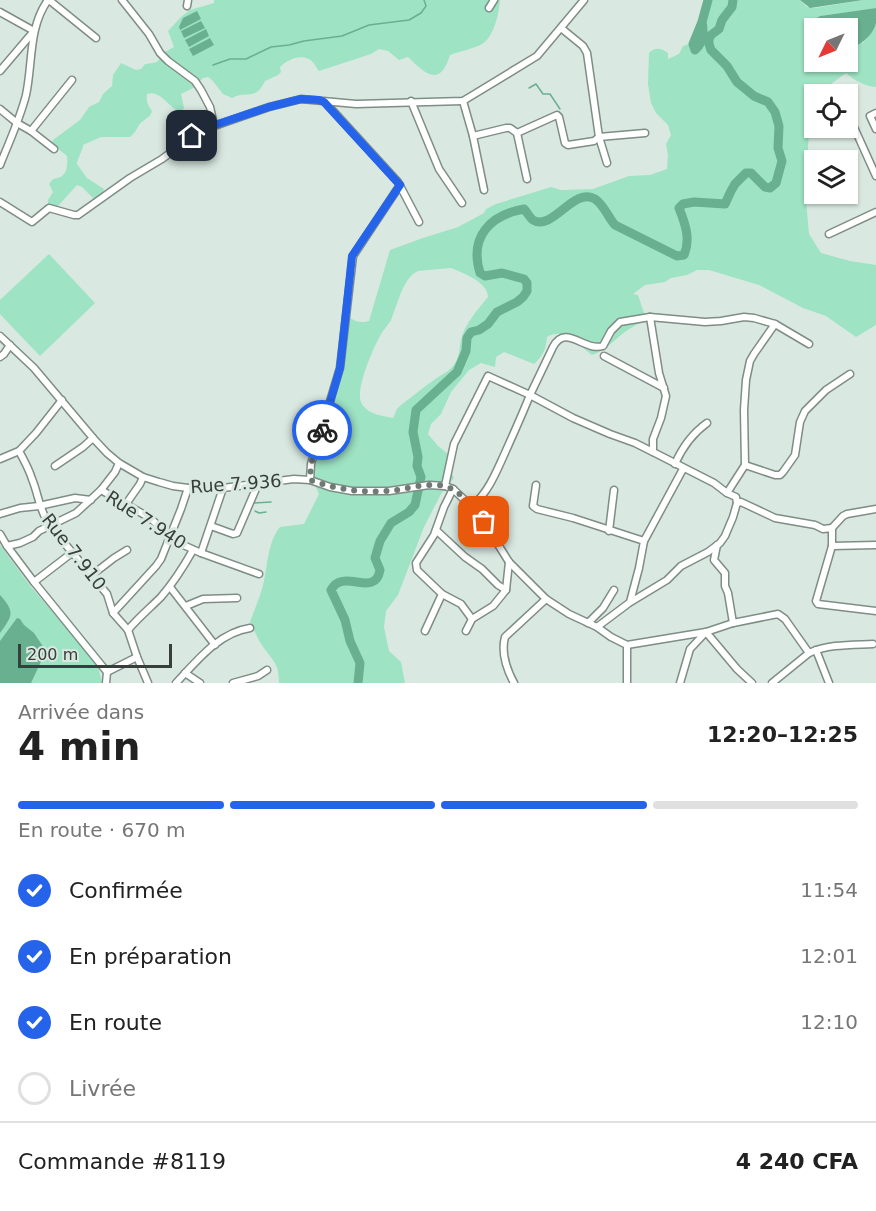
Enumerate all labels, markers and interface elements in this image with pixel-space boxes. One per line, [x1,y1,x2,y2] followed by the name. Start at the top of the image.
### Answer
[804,18,858,72] north arrow
[804,18,858,204] map controls
[804,84,858,138] button: locate
[166,110,217,161] pin
[175,119,208,152] icon: home
[804,150,858,204] button: layers
[292,400,352,460] courier
[306,414,339,447] icon: bike
[190,470,282,497] street label: Rue 7.936
[102,486,190,553] street label: Rue 7.940
[458,496,509,547] pin
[467,505,500,538] icon: bag
[38,509,111,594] street label: Rue 7.910
[18,641,172,668] scale bar
[27,645,78,664] text: 200 m
[18,700,144,724] text: Arrivée dans
[707,722,858,747] text: 12:20–12:25
[18,724,140,769] text: 4 min
[18,818,186,842] text: En route · 670 m
[18,874,51,907] icon: check
[69,878,183,903] text: Confirmée
[800,878,858,902] text: 11:54
[18,940,51,973] icon: check
[69,944,232,969] text: En préparation
[800,944,858,968] text: 12:01
[18,1006,51,1039] icon: check
[69,1010,162,1035] text: En route
[800,1010,858,1034] text: 12:10
[69,1076,136,1101] text: Livrée
[18,1149,226,1174] text: Commande #8119
[736,1149,858,1174] text: 4 240 CFA

